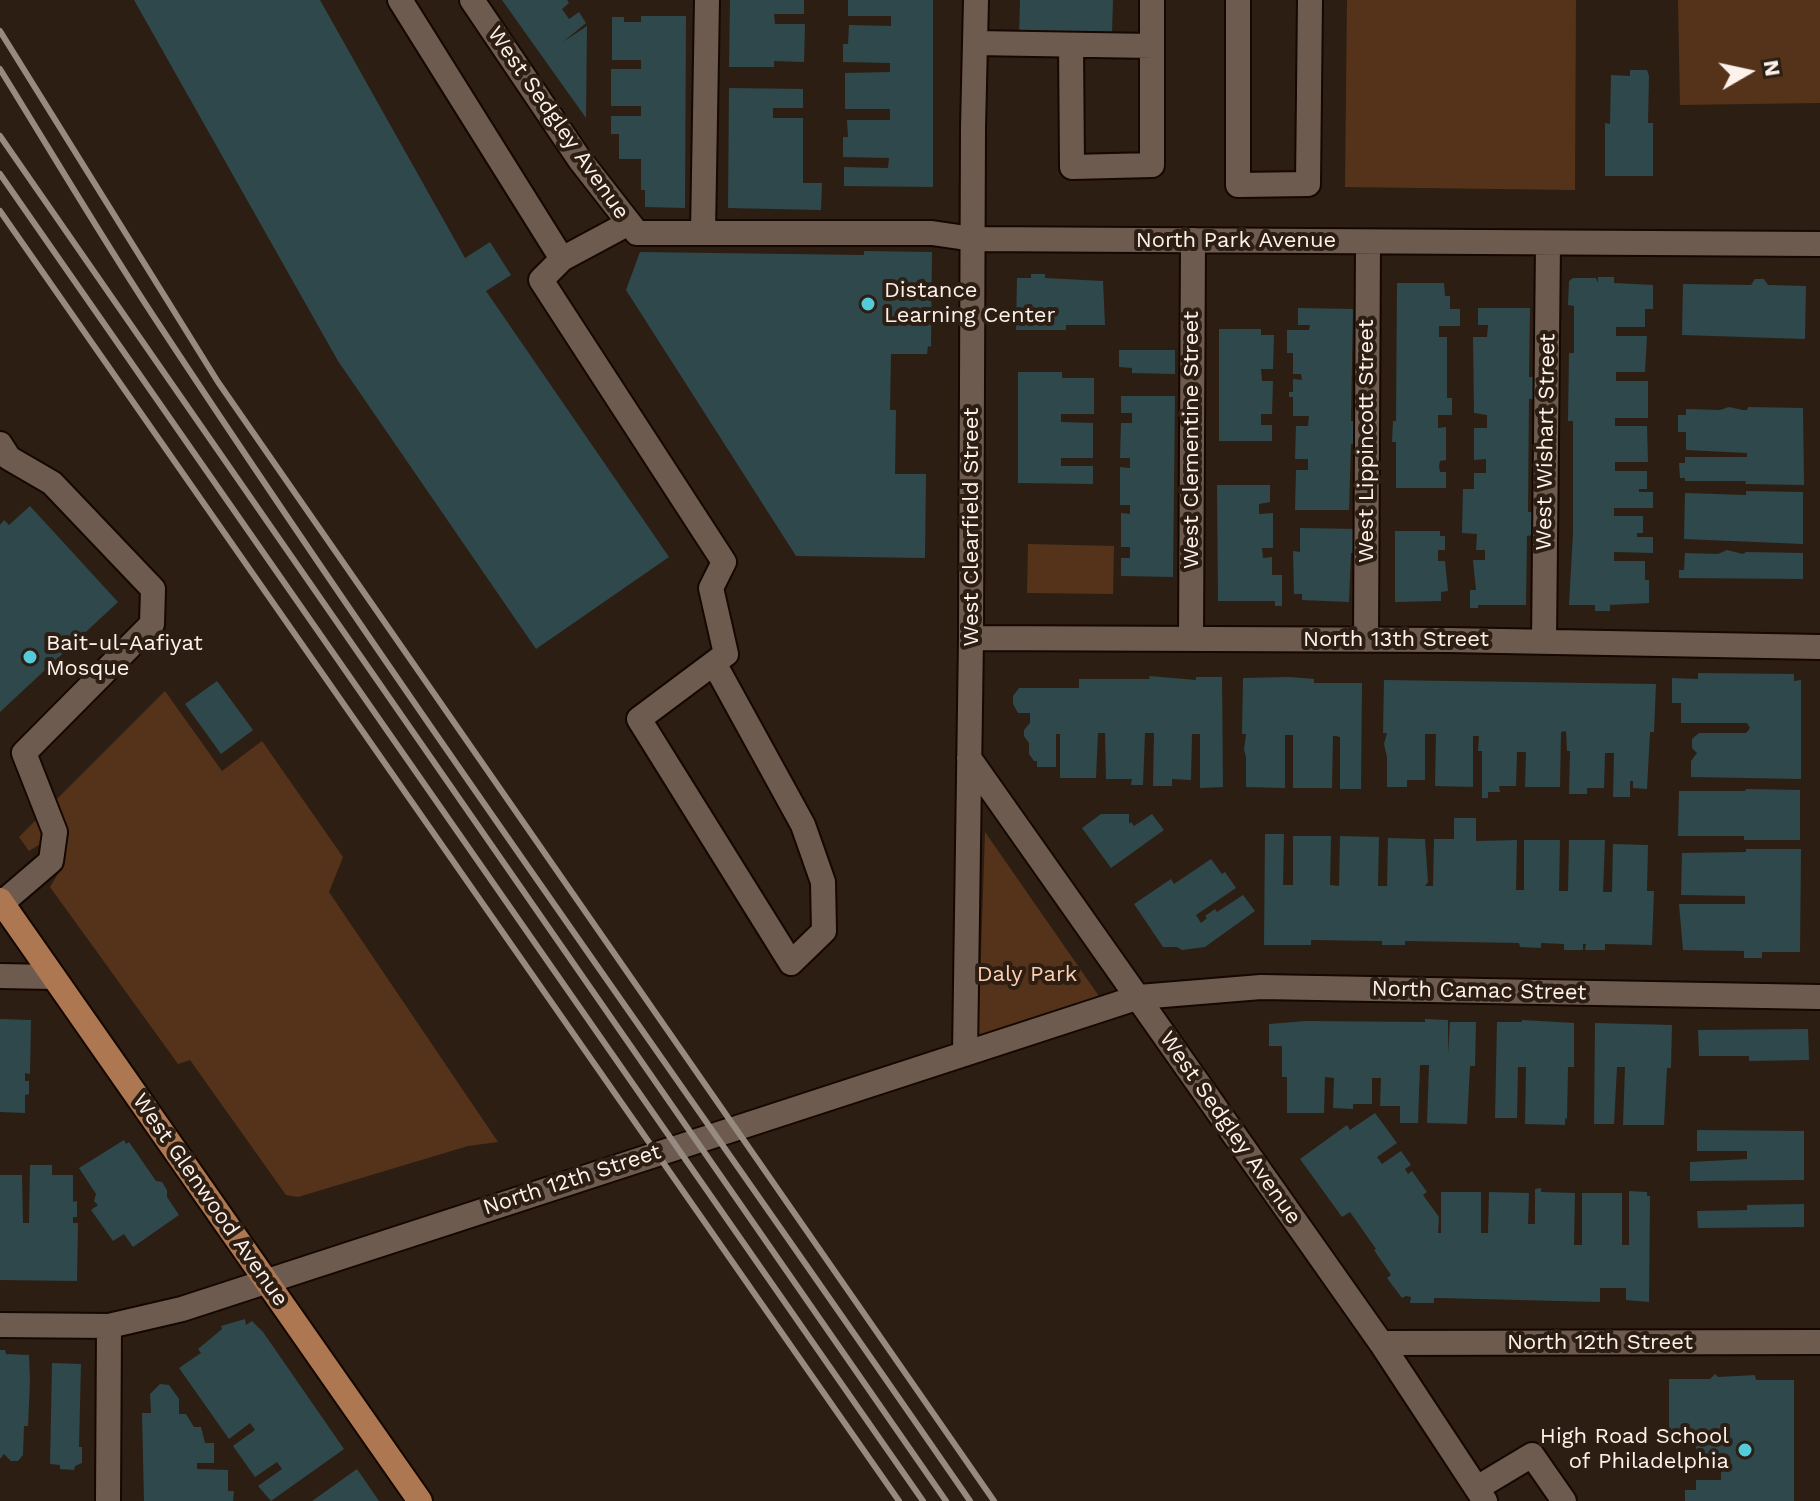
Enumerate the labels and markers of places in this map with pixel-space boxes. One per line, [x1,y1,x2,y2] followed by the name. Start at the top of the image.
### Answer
[884,278,1055,330] place label: Distance Learning Center
[859,295,877,313] marker: Distance Learning Center
[46,631,203,682] place label: Bait-ul-Aafiyat Mosque
[21,648,39,666] marker: Bait-ul-Aafiyat Mosque
[1540,1424,1729,1476] place label: High Road School of Philadelphia
[1736,1441,1754,1459] marker: High Road School of Philadelphia

